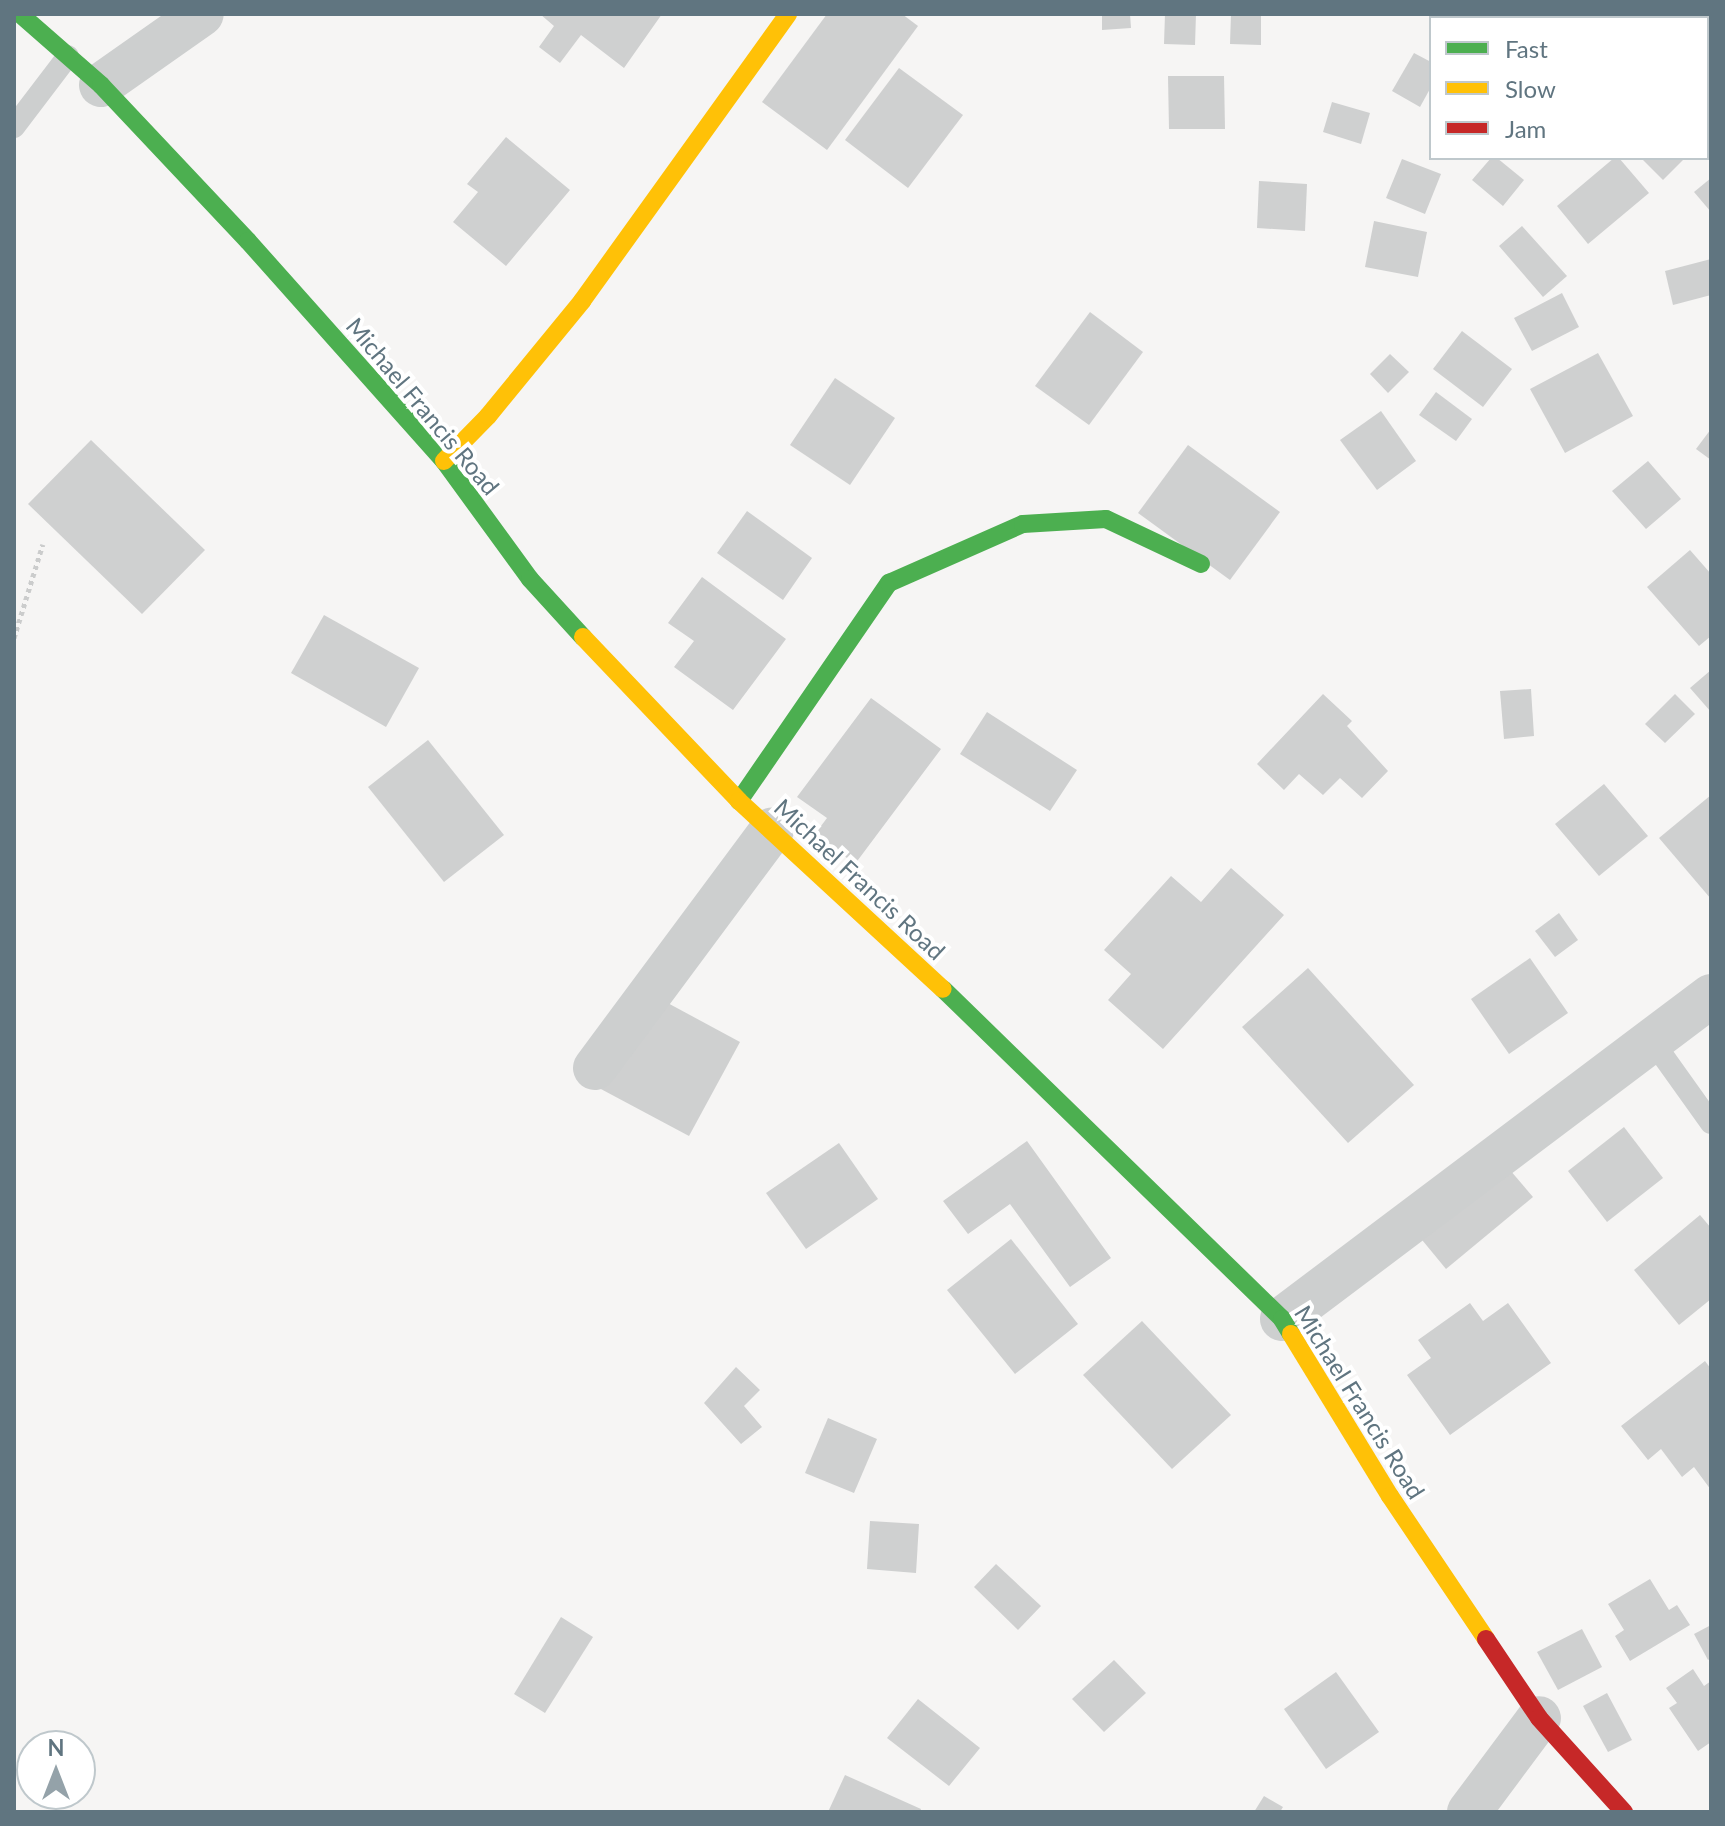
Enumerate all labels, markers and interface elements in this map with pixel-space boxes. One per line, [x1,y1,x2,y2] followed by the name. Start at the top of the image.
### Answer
[1429,16,1709,160] legend
[1505,34,1548,63] text: Fast
[1505,74,1556,103] text: Slow
[1505,114,1546,143] text: Jam
[340,312,506,500] street label: Michael Francis Road
[769,793,951,965] street label: Michael Francis Road
[1289,1300,1431,1504] street label: Michael Francis Road
[16,1730,96,1810] north arrow
[48,1734,64,1761] text: N

